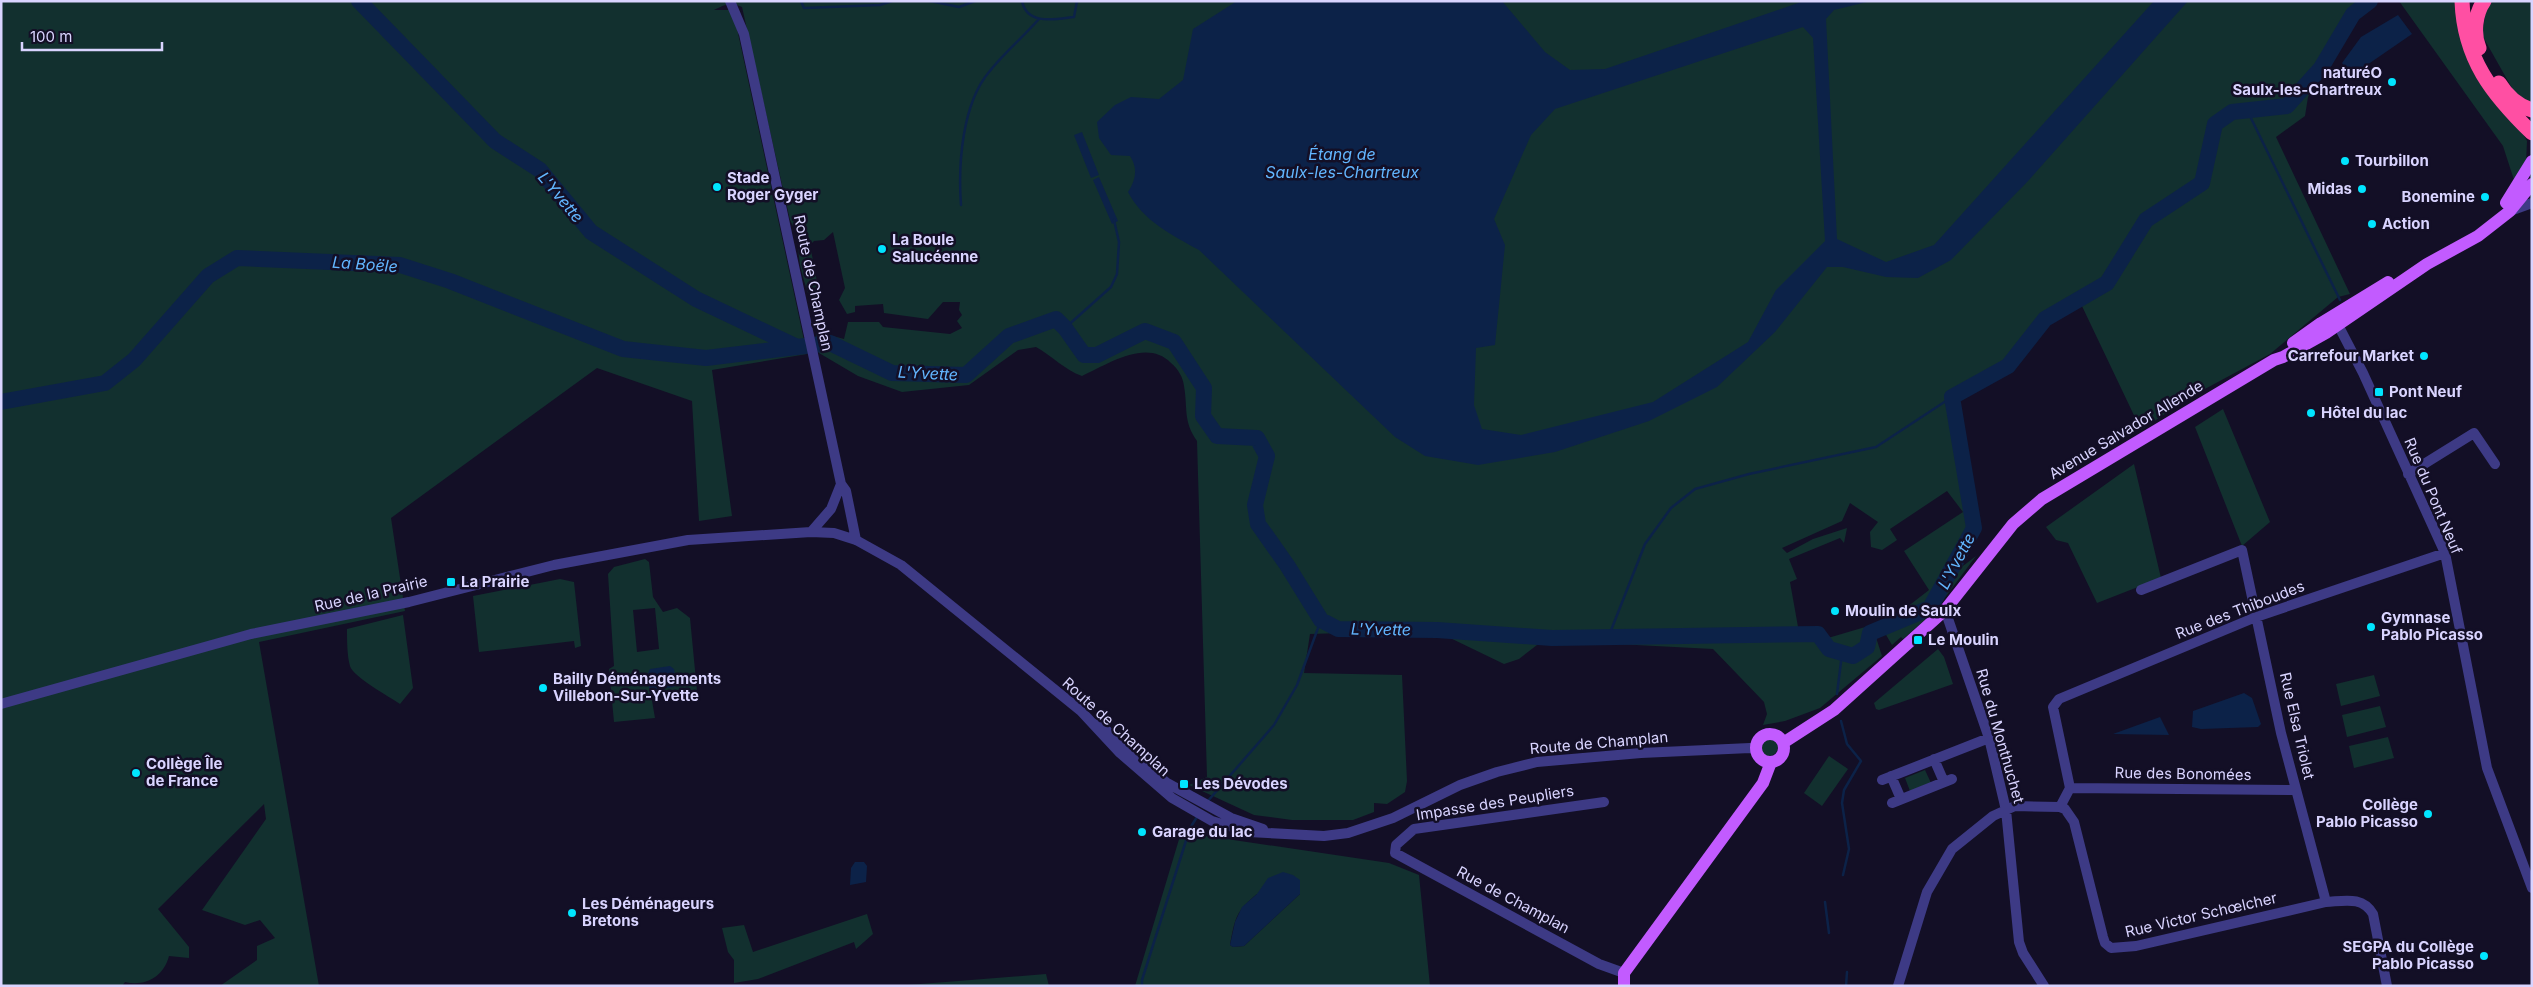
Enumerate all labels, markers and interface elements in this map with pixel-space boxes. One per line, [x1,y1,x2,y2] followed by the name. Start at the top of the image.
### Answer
[22,20,162,52] scale bar
[30,27,72,46] text: 100 m
[2233,63,2382,99] place label: naturéO Saulx-les-Chartreux
[2386,76,2398,88] marker: naturéO Saulx-les-Chartreux
[1265,144,1419,182] water label: Étang de Saulx-les-Chartreux
[2355,151,2429,170] place label: Tourbillon
[2339,155,2351,167] marker: Tourbillon
[534,167,588,227] water label: L'Yvette
[727,168,818,204] place label: Stade Roger Gyger
[2307,179,2352,198] place label: Midas
[711,181,723,193] marker: Stade Roger Gyger
[2356,183,2368,195] marker: Midas
[2402,187,2475,206] place label: Bonemine
[2479,191,2491,203] marker: Bonemine
[790,213,837,353] street label: Route de Champlan
[2382,214,2430,233] place label: Action
[2366,218,2378,230] marker: Action
[892,230,978,266] place label: La Boule Salucéenne
[876,243,888,255] marker: La Boule Salucéenne
[332,252,398,276] water label: La Boële
[2288,346,2414,365] place label: Carrefour Market
[2418,350,2430,362] marker: Carrefour Market
[897,361,959,385] water label: L'Yvette
[2045,376,2206,483] street label: Avenue Salvador Allende
[2389,382,2462,401] place label: Pont Neuf
[2373,386,2385,398] marker: Pont Neuf
[2321,403,2407,422] place label: Hôtel du lac
[2305,407,2317,419] marker: Hôtel du lac
[2400,435,2467,557] street label: Rue du Pont Neuf
[1933,530,1979,592] water label: L'Yvette
[313,571,429,616] street label: Rue de la Prairie
[461,572,529,591] place label: La Prairie
[445,576,457,588] marker: La Prairie
[2173,576,2307,643] street label: Rue des Thiboudes
[1845,601,1961,620] place label: Moulin de Saulx
[1829,605,1841,617] marker: Moulin de Saulx
[2381,608,2483,644] place label: Gymnase Pablo Picasso
[1351,618,1411,640] water label: L'Yvette
[2365,621,2377,633] marker: Gymnase Pablo Picasso
[1928,630,1999,649] place label: Le Moulin
[1912,634,1924,646] marker: Le Moulin
[1972,666,2029,805] street label: Rue du Monthuchet
[553,669,721,705] place label: Bailly Déménagements Villebon-Sur-Yvette
[2276,670,2319,781] street label: Rue Elsa Triolet
[1058,673,1174,780] street label: Route de Champlan
[537,682,549,694] marker: Bailly Déménagements Villebon-Sur-Yvette
[1529,727,1669,758] street label: Route de Champlan
[146,754,223,790] place label: Collège Île de France
[2114,763,2252,784] street label: Rue des Bonomées
[130,767,142,779] marker: Collège Île de France
[1194,774,1288,793] place label: Les Dévodes
[1178,778,1190,790] marker: Les Dévodes
[1415,781,1575,824] street label: Impasse des Peupliers
[2316,795,2418,831] place label: Collège Pablo Picasso
[2422,808,2434,820] marker: Collège Pablo Picasso
[1152,822,1253,841] place label: Garage du lac
[1136,826,1148,838] marker: Garage du lac
[1454,862,1573,937] street label: Rue de Champlan
[2123,888,2279,941] street label: Rue Victor Schœlcher
[582,894,714,930] place label: Les Déménageurs Bretons
[566,907,578,919] marker: Les Déménageurs Bretons
[2342,937,2474,973] place label: SEGPA du Collège Pablo Picasso
[2478,950,2490,962] marker: SEGPA du Collège Pablo Picasso

